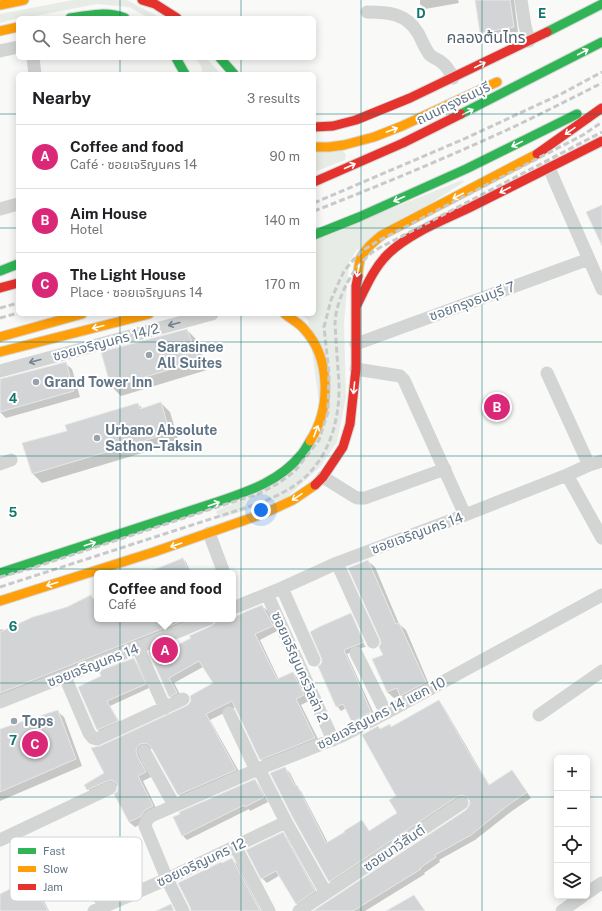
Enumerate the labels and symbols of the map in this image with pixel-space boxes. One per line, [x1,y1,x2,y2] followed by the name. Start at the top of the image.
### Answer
[416,6,426,21] text: D
[538,6,546,21] text: E
[446,28,526,47] district label: คลองต้นไทร
[577,48,589,55] one-way arrow
[474,61,486,68] one-way arrow
[414,78,493,129] street label: ถนนกรุงธนบุรี
[461,108,473,115] one-way arrow
[386,125,398,133] one-way arrow
[565,127,576,135] one-way arrow
[511,141,523,148] one-way arrow
[343,162,355,169] one-way arrow
[499,187,511,194] one-way arrow
[452,192,464,200] one-way arrow
[393,196,405,203] one-way arrow
[354,264,362,277] one-way arrow
[427,278,517,325] street label: ซอยกรุงธนบุรี 7
[51,320,161,364] street label: ซอยเจริญนคร 14/2
[168,321,181,328] one-way arrow
[91,324,104,331] one-way arrow
[157,339,224,371] place label: Sarasinee All Suites
[144,350,154,360] marker: Sarasinee All Suites
[29,358,42,366] one-way arrow
[44,374,152,390] place label: Grand Tower Inn
[31,377,41,387] marker: Grand Tower Inn
[350,381,358,394] one-way arrow
[9,391,18,406] text: 4
[484,392,510,422] pin: B
[105,422,217,454] place label: Urbano Absolute Sathon–Taksin
[313,426,320,438] one-way arrow
[92,433,102,443] marker: Urbano Absolute Sathon–Taksin
[291,493,302,502] one-way arrow
[208,499,220,507] one-way arrow
[251,500,271,520] your location
[9,505,18,520] text: 5
[369,509,465,557] street label: ซอยเจริญนคร 14
[84,540,97,547] one-way arrow
[169,542,182,549] one-way arrow
[45,581,58,588] one-way arrow
[268,609,332,725] street label: ซอยเจริญนครวิลล่า 2
[9,619,18,634] text: 6
[152,635,178,665] pin: A
[45,640,141,690] street label: ซอยเจริญนคร 14
[314,674,448,752] street label: ซอยเจริญนคร 14 แยก 10
[22,713,53,729] place label: Tops
[9,716,19,726] marker: Tops
[22,729,48,759] pin: C
[9,733,17,748] text: 7
[360,822,428,874] street label: ซอยนาวีสันต์
[154,834,248,890] street label: ซอยเจริญนคร 12
[10,837,142,901] legend
[43,845,65,857] text: Fast
[43,863,69,875] text: Slow
[43,881,63,893] text: Jam

